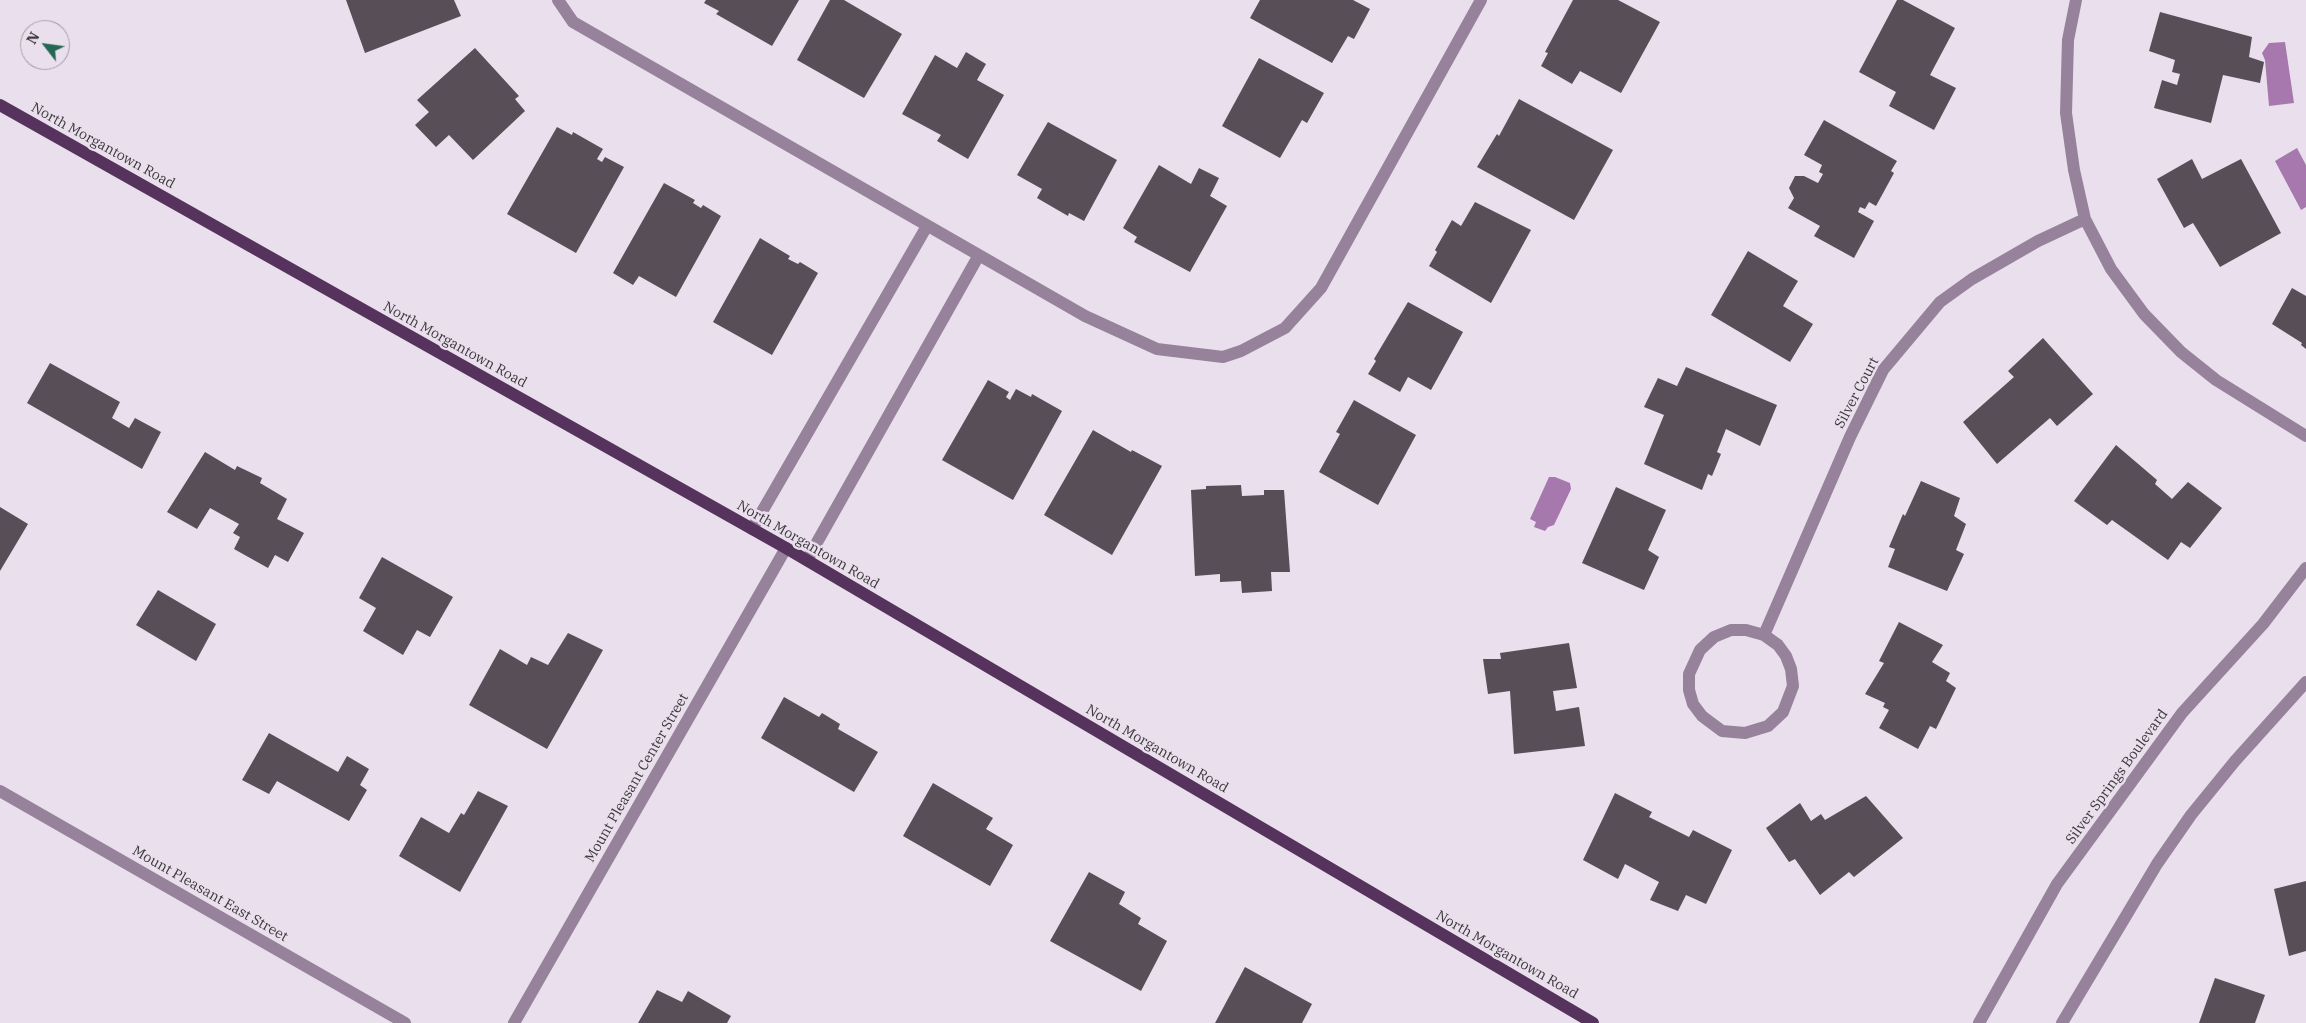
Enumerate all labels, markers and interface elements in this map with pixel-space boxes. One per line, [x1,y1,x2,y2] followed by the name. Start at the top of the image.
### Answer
[20,20,70,70] north arrow
[22,29,43,47] text: N
[28,99,178,193] street label: North Morgantown Road
[380,298,530,392] street label: North Morgantown Road
[1831,355,1883,431] street label: Silver Court
[734,497,882,593] street label: North Morgantown Road
[582,690,692,866] street label: Mount Pleasant Center Street
[1083,701,1231,797] street label: North Morgantown Road
[2062,706,2172,848] street label: Silver Springs Boulevard
[129,843,291,945] street label: Mount Pleasant East Street
[1433,907,1581,1003] street label: North Morgantown Road

